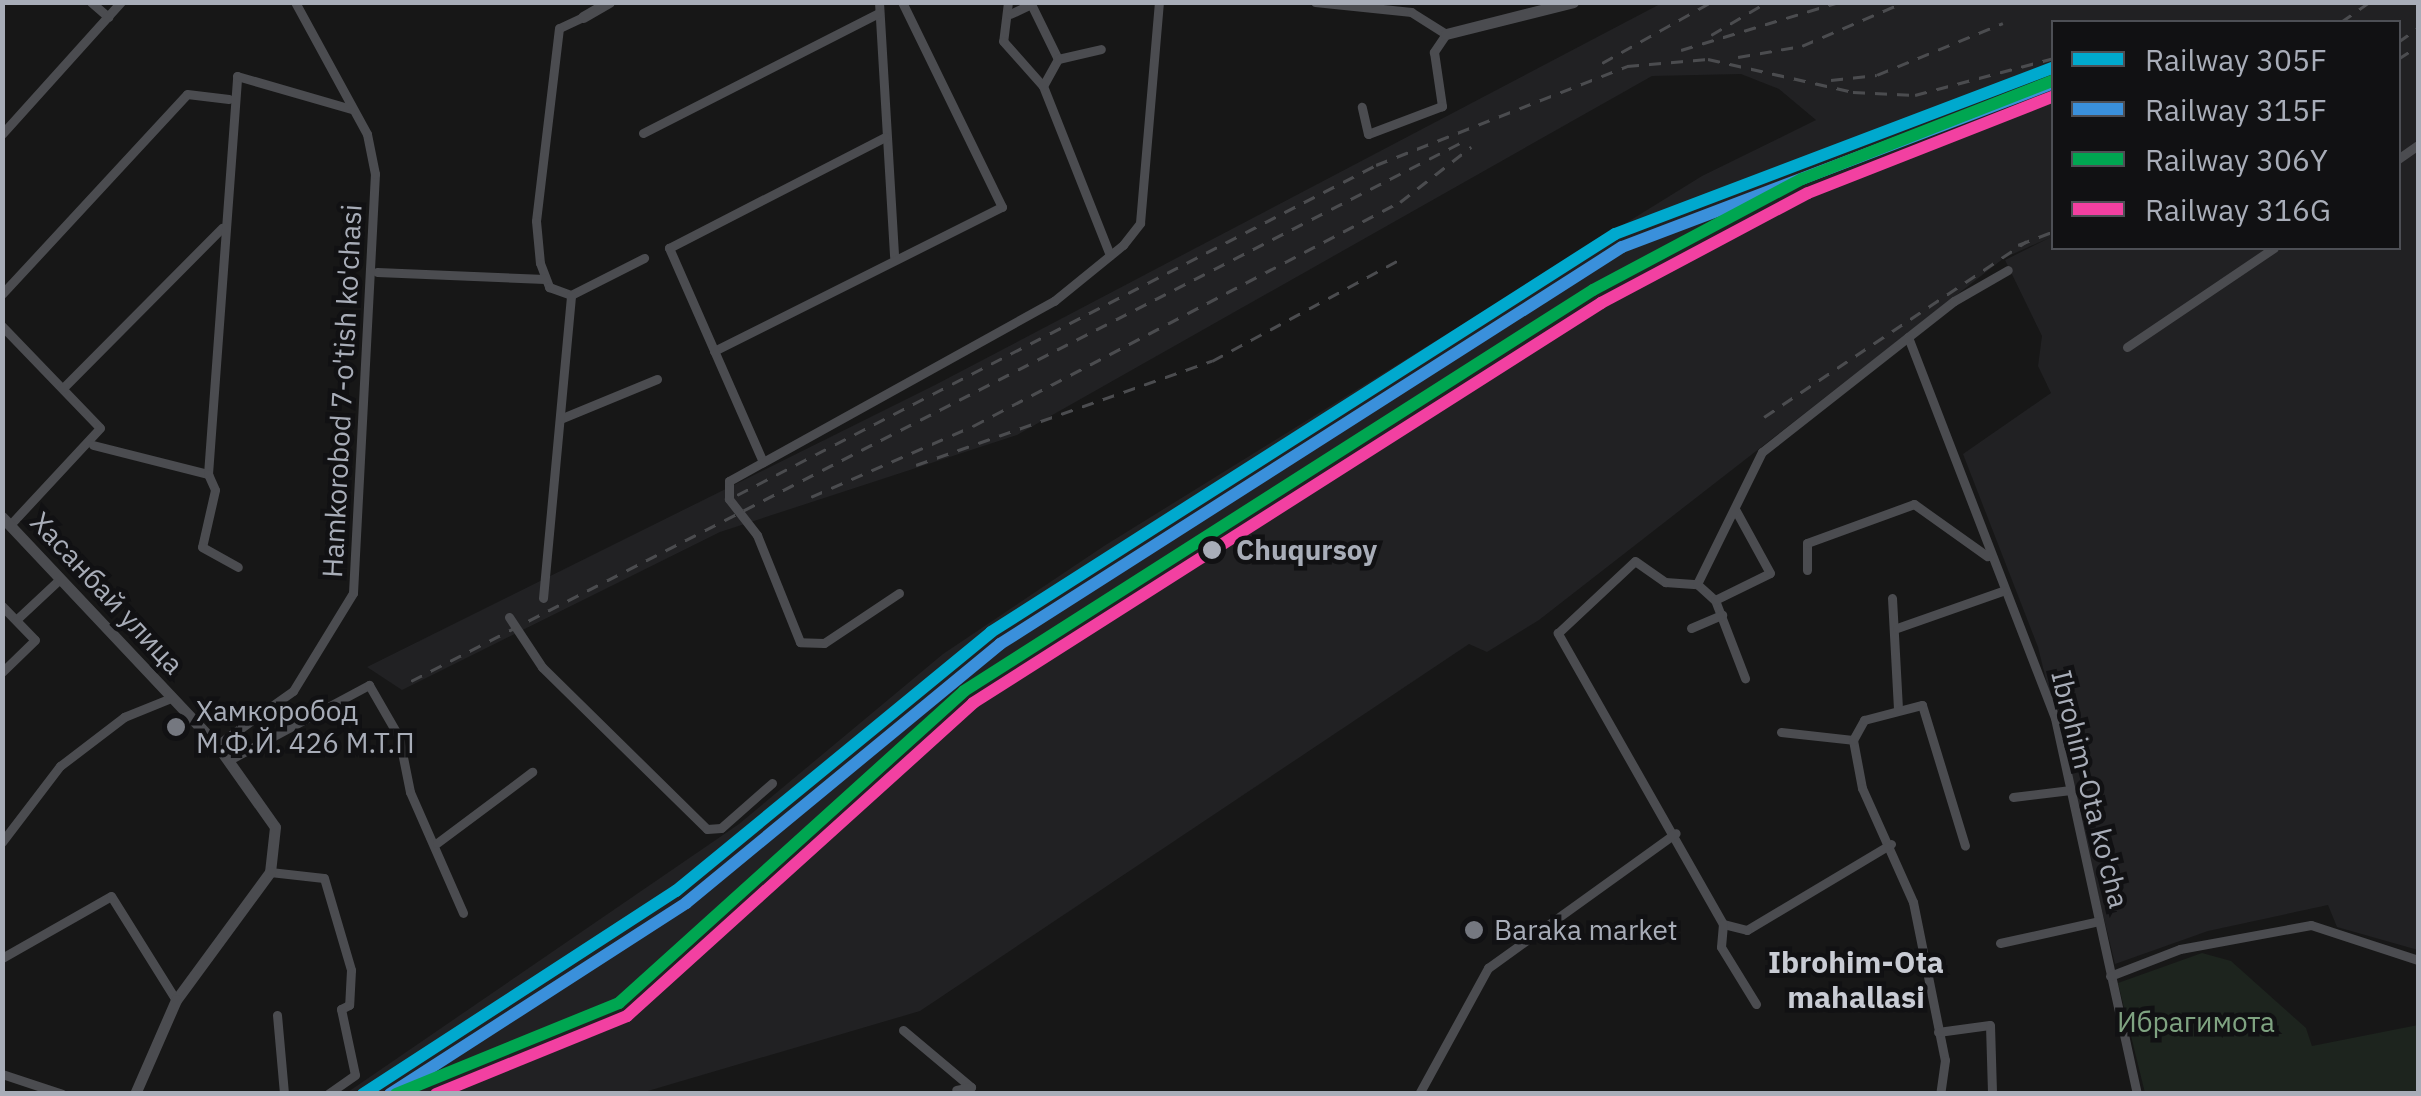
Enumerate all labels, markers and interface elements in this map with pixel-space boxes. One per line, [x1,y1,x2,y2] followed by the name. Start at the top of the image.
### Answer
[2051,20,2401,250] legend
[2145,40,2327,79] text: Railway 305F
[2145,90,2327,129] text: Railway 315F
[2145,140,2328,179] text: Railway 306Y
[2145,190,2331,229] text: Railway 316G
[315,203,369,579] street label: Hamkorobod 7-o'tish ko'chasi
[24,505,190,681] street label: Хасанбай улица
[1236,533,1377,567] place label: Chuqursoy
[1197,535,1227,565] marker: Chuqursoy
[2044,667,2136,911] street label: Ibrohim-Ota ko'cha
[196,694,415,760] place label: Хамкоробод М.Ф.Й. 426 М.Т.П
[165,716,187,738] marker: Хамкоробод М.Ф.Й. 426 М.Т.П
[1494,913,1678,947] place label: Baraka market
[1463,919,1485,941] marker: Baraka market
[1768,944,1944,1014] district label: Ibrohim-Ota mahallasi
[2117,1005,2275,1039] park label: Ибрагимота

